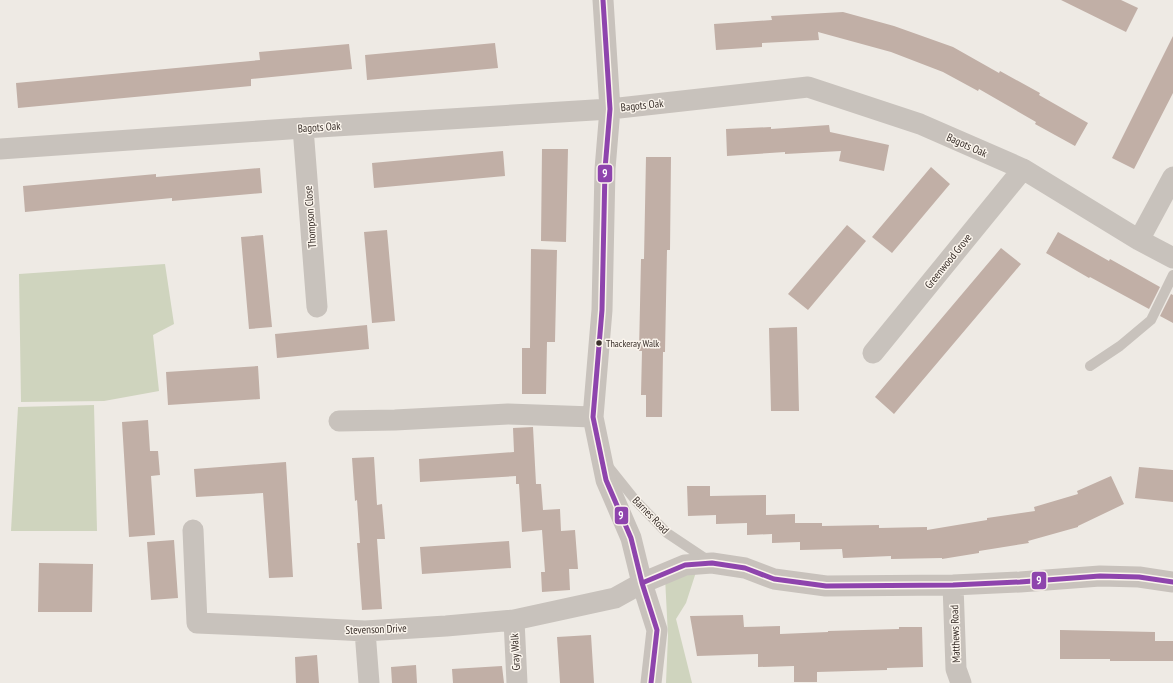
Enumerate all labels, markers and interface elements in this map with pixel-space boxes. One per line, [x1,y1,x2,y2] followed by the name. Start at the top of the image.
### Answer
[620,96,665,114] street label: Bagots Oak
[297,118,342,135] street label: Bagots Oak
[945,130,990,160] street label: Bagots Oak
[597,164,613,183] line badge: 9
[602,166,608,180] text: 9
[301,185,319,249] street label: Thompson Close
[921,230,975,291] street label: Greenwood Grove
[606,337,659,350] place label: Thackeray Walk
[594,338,604,348] marker: Thackeray Walk
[630,493,672,537] street label: Barnes Road
[614,506,629,525] line badge: 9
[618,508,624,522] text: 9
[1031,571,1047,590] line badge: 9
[1036,573,1042,587] text: 9
[947,605,963,663] street label: Matthews Road
[345,621,407,637] street label: Stevenson Drive
[507,632,523,671] street label: Gray Walk

